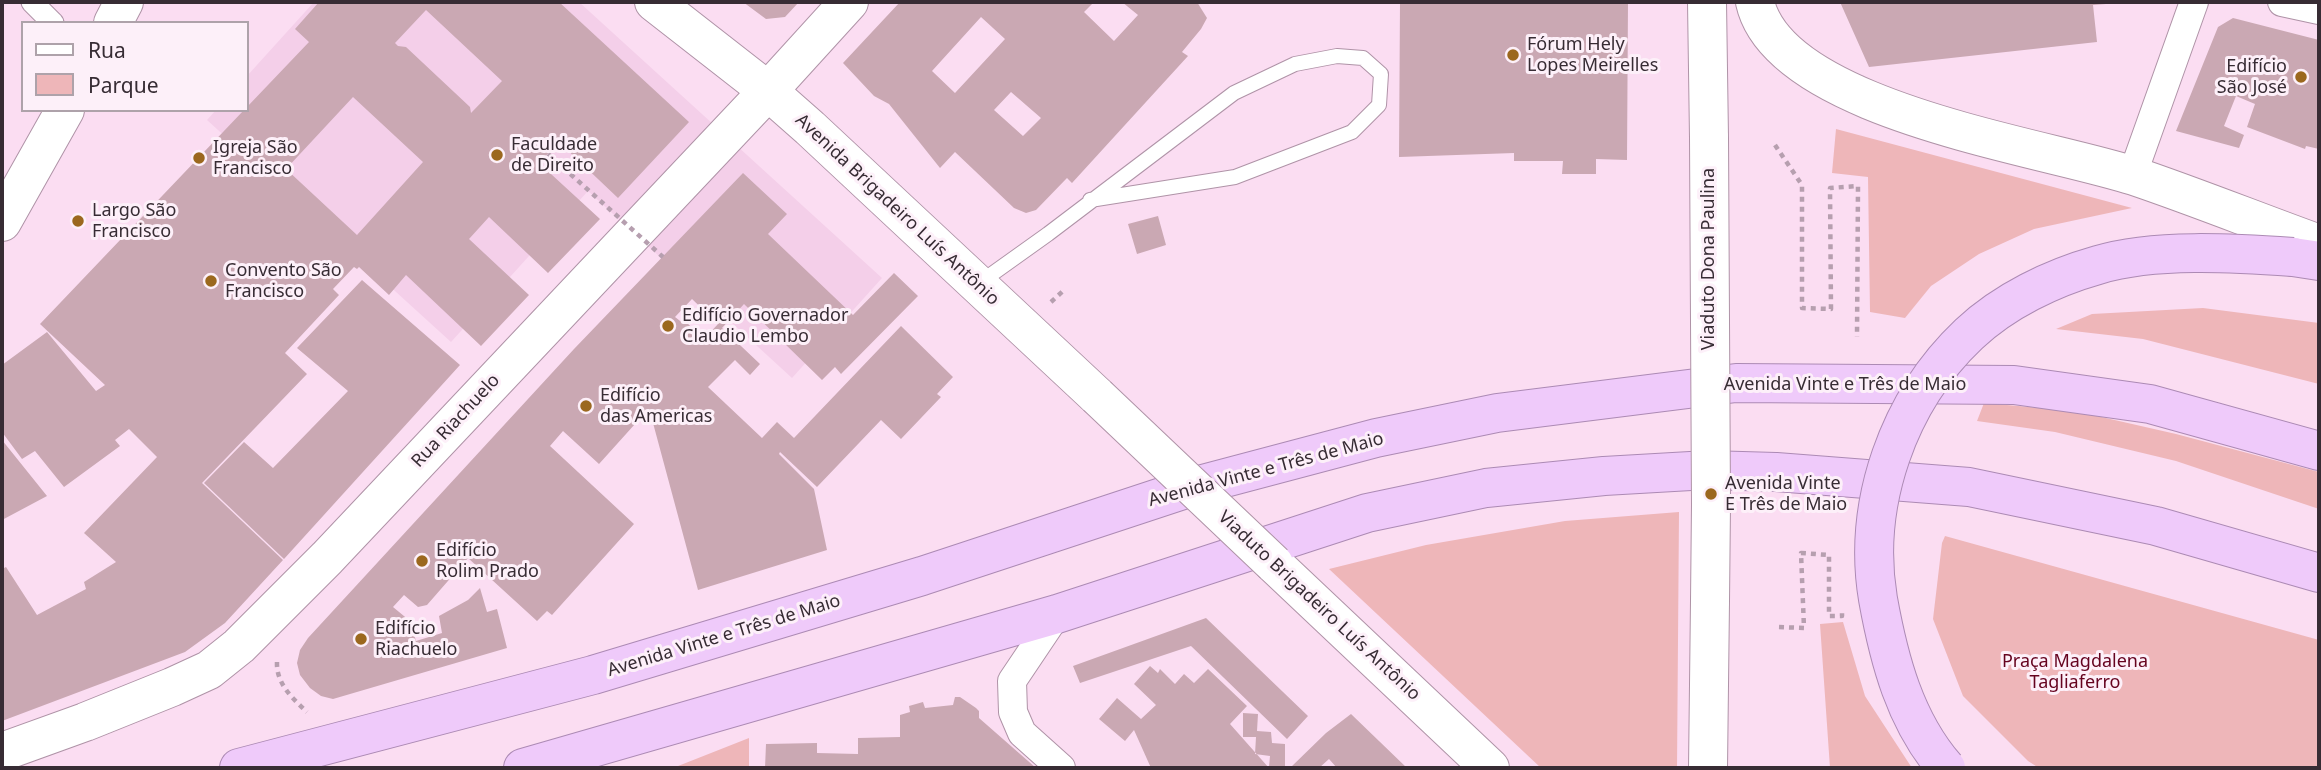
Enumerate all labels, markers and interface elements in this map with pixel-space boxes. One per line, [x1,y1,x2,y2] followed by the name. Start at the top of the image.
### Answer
[21,21,248,112] legend
[1527,34,1658,76] place label: Fórum Hely Lopes Meirelles
[88,36,126,64] text: Rua
[1505,47,1521,63] marker: Fórum Hely Lopes Meirelles
[2217,56,2287,98] place label: Edifício São José
[2293,69,2309,85] marker: Edifício São José
[88,71,158,99] text: Parque
[791,110,1003,310] street label: Avenida Brigadeiro Luís Antônio
[511,134,597,176] place label: Faculdade de Direito
[213,137,298,180] place label: Igreja São Francisco
[489,147,505,163] marker: Faculdade de Direito
[191,150,207,166] marker: Igreja São Francisco
[1698,168,1720,350] street label: Viaduto Dona Paulina
[92,200,176,242] place label: Largo São Francisco
[70,213,86,229] marker: Largo São Francisco
[225,260,342,302] place label: Convento São Francisco
[203,273,219,289] marker: Convento São Francisco
[682,305,848,348] place label: Edifício Governador Claudio Lembo
[660,318,676,334] marker: Edifício Governador Claudio Lembo
[407,370,505,472] street label: Rua Riachuelo
[1724,374,1966,396] street label: Avenida Vinte e Três de Maio
[600,385,712,428] place label: Edifício das Americas
[578,398,594,414] marker: Edifício das Americas
[1146,428,1386,512] street label: Avenida Vinte e Três de Maio
[1725,473,1847,516] place label: Avenida Vinte E Três de Maio
[1703,486,1719,502] marker: Avenida Vinte E Três de Maio
[1213,507,1425,705] street label: Viaduto Brigadeiro Luís Antônio
[436,540,539,582] place label: Edifício Rolim Prado
[414,553,430,569] marker: Edifício Rolim Prado
[605,590,843,682] street label: Avenida Vinte e Três de Maio
[375,618,458,660] place label: Edifício Riachuelo
[353,631,369,647] marker: Edifício Riachuelo
[2002,651,2148,694] park label: Praça Magdalena Tagliaferro

